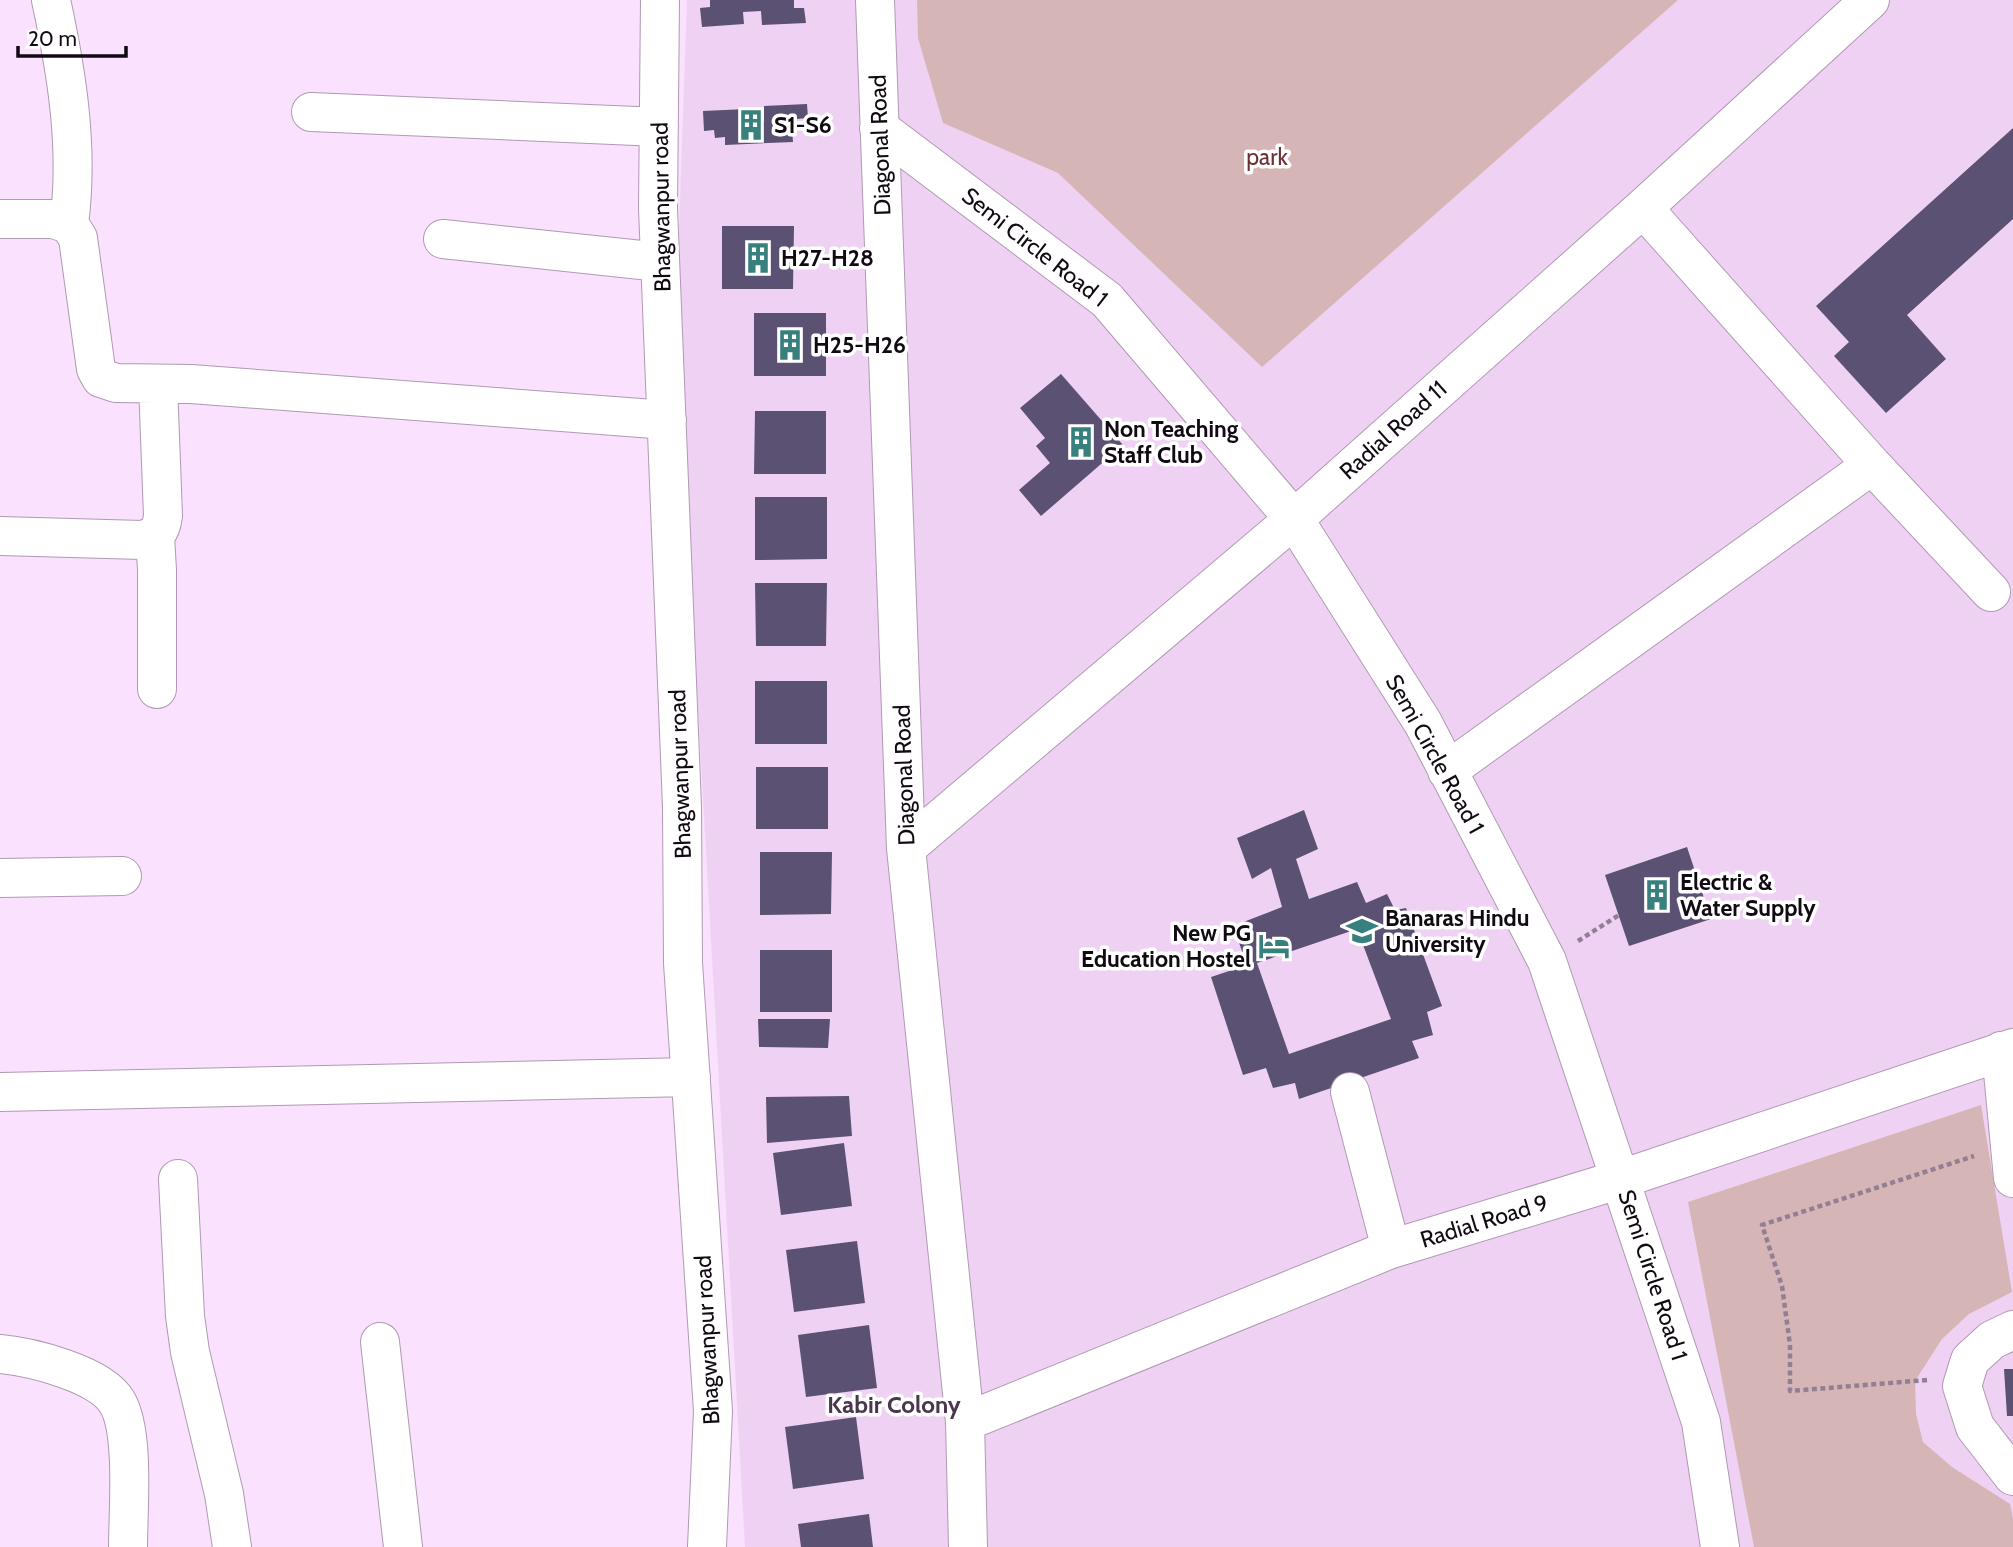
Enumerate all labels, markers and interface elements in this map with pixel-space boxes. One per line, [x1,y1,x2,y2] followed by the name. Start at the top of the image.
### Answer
[18,14,126,58] scale bar
[28,26,77,51] text: 20 m
[864,74,896,216] street label: Diagonal Road
[734,108,768,142] building icon: S1-S6
[774,111,832,139] place label: S1-S6
[646,122,676,292] street label: Bhagwanpur road
[1246,143,1288,171] park label: park
[956,181,1114,313] street label: Semi Circle Road 1
[741,241,775,275] building icon: H27-H28
[781,244,874,272] place label: H27-H28
[773,328,807,362] building icon: H25-H26
[813,331,906,359] place label: H25-H26
[1334,375,1452,485] street label: Radial Road 11
[1104,415,1239,469] place label: Non Teaching Staff Club
[1064,425,1098,459] building icon: Non Teaching Staff Club
[1380,670,1490,838] street label: Semi Circle Road 1
[663,689,697,859] street label: Bhagwanpur road
[888,704,920,846] street label: Diagonal Road
[1680,868,1816,922] place label: Electric & Water Supply
[1640,878,1674,912] building icon: Electric & Water Supply
[1385,904,1529,958] place label: Banaras Hindu University
[1345,914,1379,948] school or university icon: Banaras Hindu University
[1081,919,1251,973] place label: New PG Education Hostel
[1257,929,1291,963] hotel icon: New PG Education Hostel
[1612,1186,1694,1364] street label: Semi Circle Road 1
[1417,1188,1551,1254] street label: Radial Road 9
[689,1255,725,1425] street label: Bhagwanpur road
[827,1390,961,1419] district label: Kabir Colony

